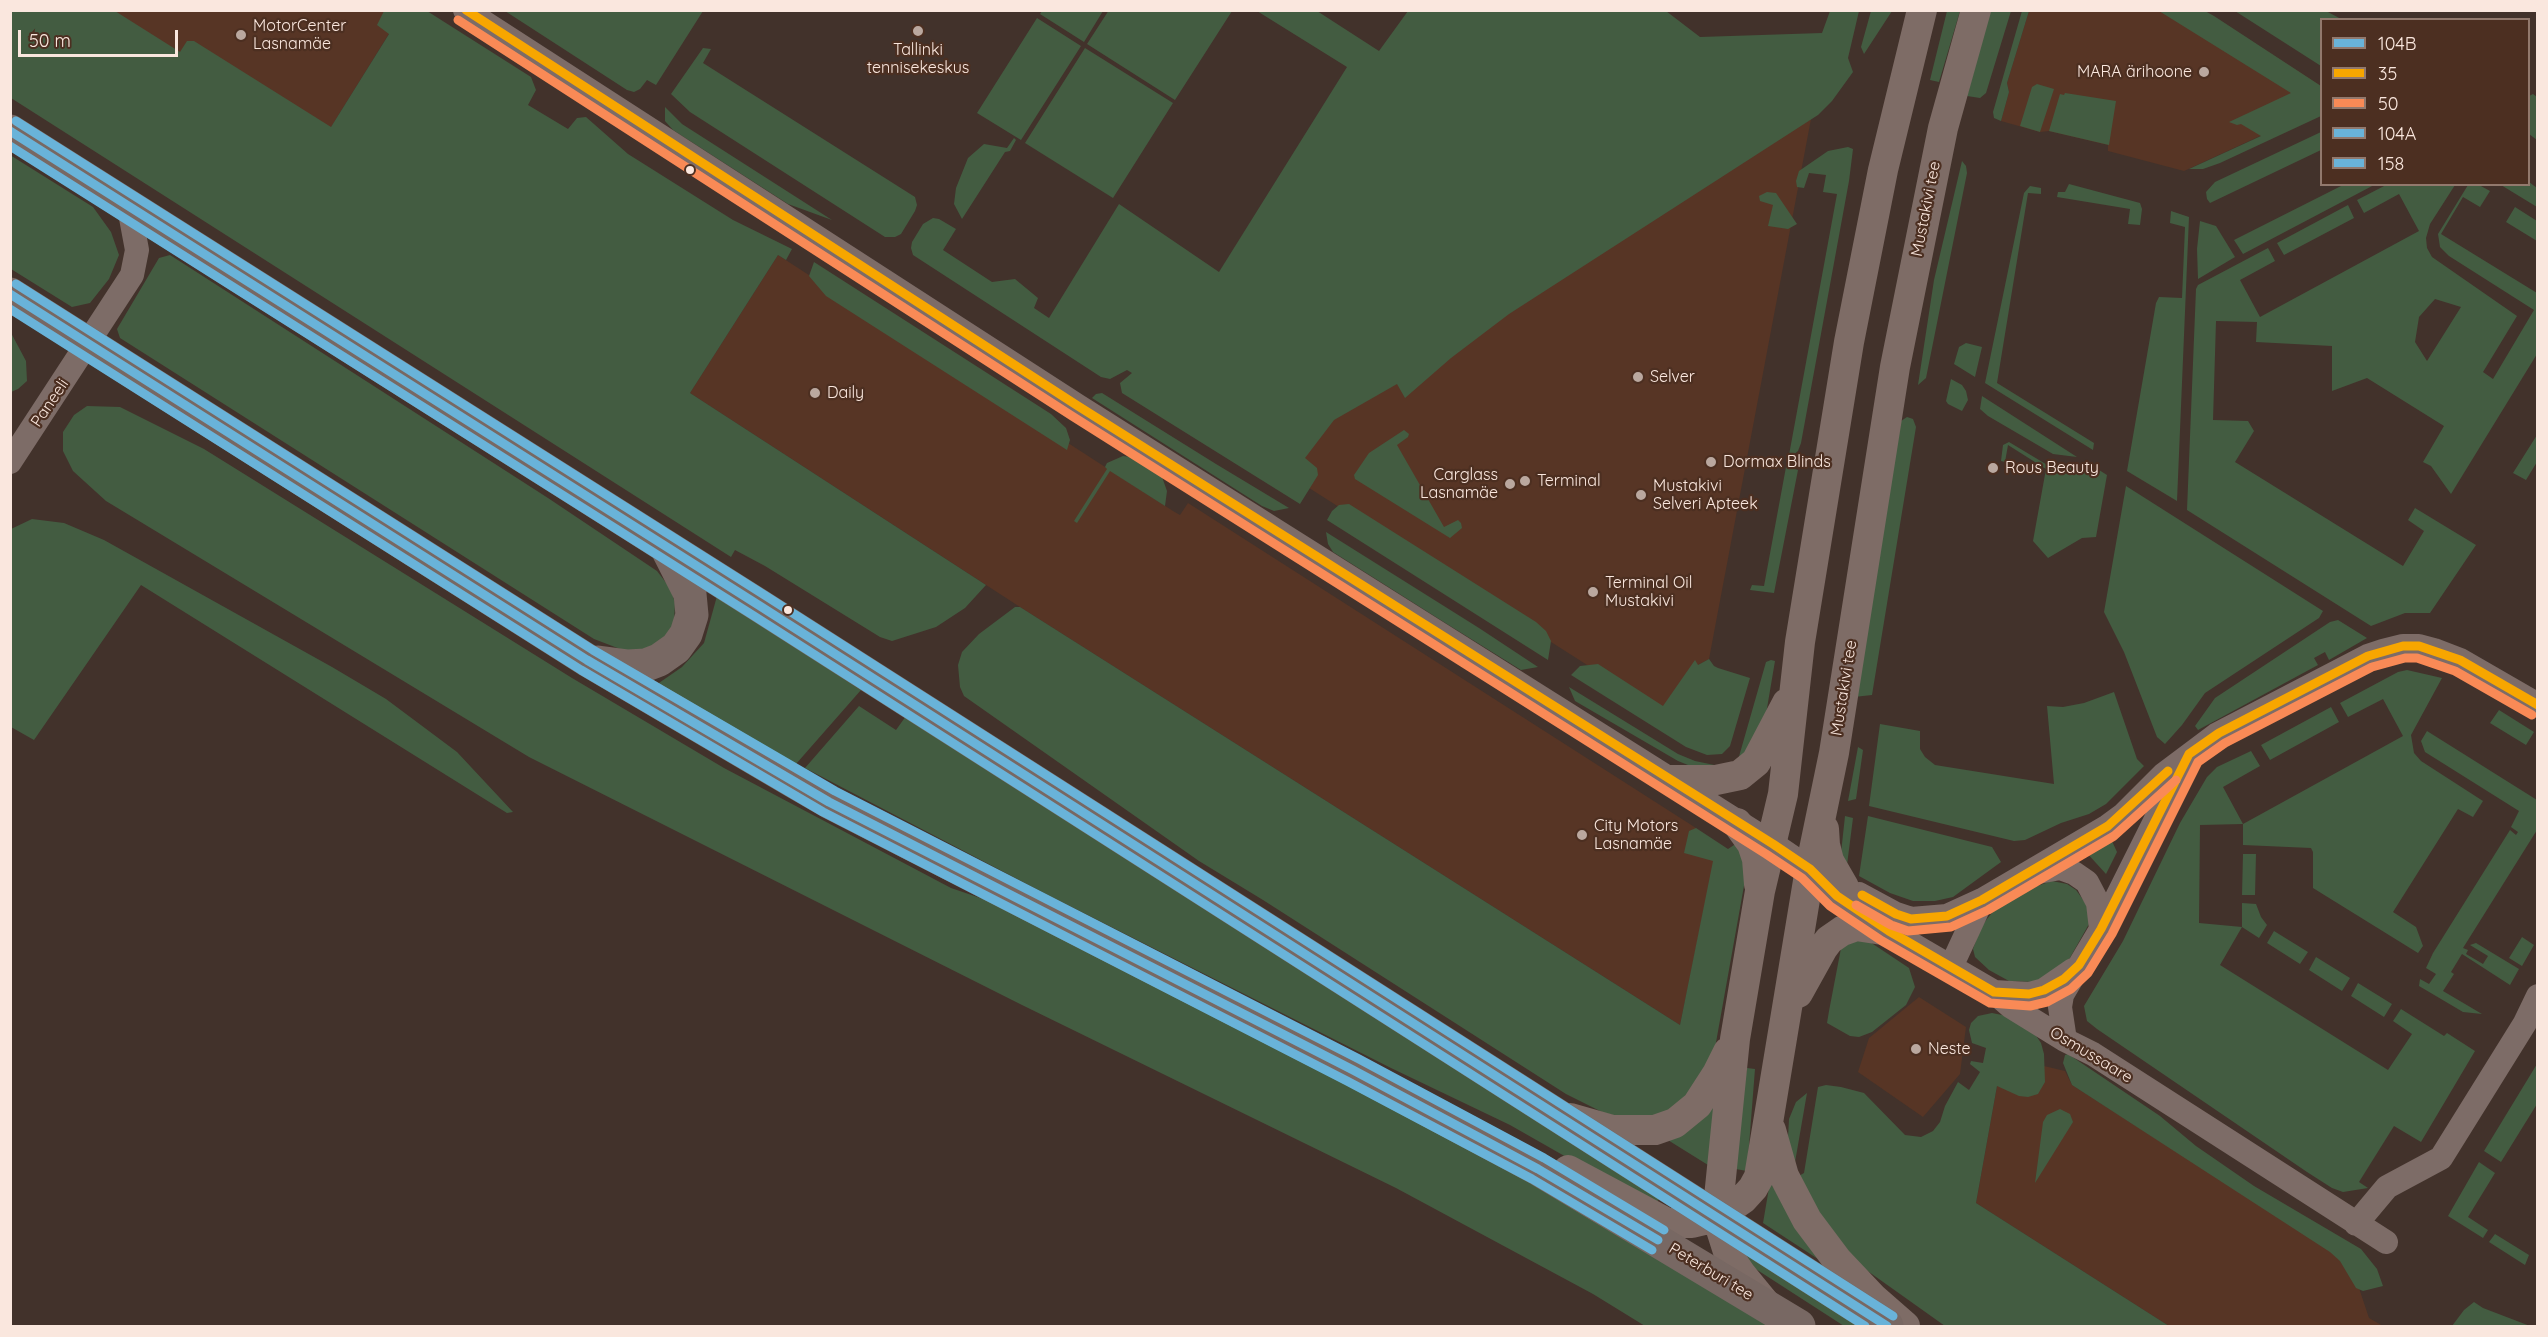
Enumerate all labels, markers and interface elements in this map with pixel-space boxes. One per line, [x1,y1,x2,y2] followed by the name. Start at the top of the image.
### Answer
[253,16,346,54] place label: MotorCenter Lasnamäe
[21,18,182,56] scale bar
[2320,18,2530,186] legend
[911,24,925,38] marker: Tallinki tennisekeskus
[234,28,248,42] marker: MotorCenter Lasnamäe
[29,29,71,52] text: 50 m
[2378,32,2417,55] text: 104B
[867,40,969,78] place label: Tallinki tennisekeskus
[2077,62,2192,82] place label: MARA ärihoone
[2378,62,2397,85] text: 35
[2197,65,2211,79] marker: MARA ärihoone
[2378,92,2399,115] text: 50
[2378,122,2417,145] text: 104A
[2378,152,2404,175] text: 158
[1907,160,1945,258] street label: Mustakivi tee
[684,164,696,176] unlabelled marker
[1650,367,1695,387] place label: Selver
[1631,370,1645,384] marker: Selver
[27,375,73,431] street label: Paneeli
[827,383,864,403] place label: Daily
[808,386,822,400] marker: Daily
[1723,452,1831,472] place label: Dormax Blinds
[1704,455,1718,469] marker: Dormax Blinds
[2005,458,2099,478] place label: Rous Beauty
[1986,461,2000,475] marker: Rous Beauty
[1420,465,1498,503] place label: Carglass Lasnamäe
[1537,471,1601,491] place label: Terminal
[1518,474,1532,488] marker: Terminal
[1653,476,1758,514] place label: Mustakivi Selveri Apteek
[1503,477,1517,491] marker: Carglass Lasnamäe
[1634,488,1648,502] marker: Mustakivi Selveri Apteek
[1605,573,1692,611] place label: Terminal Oil Mustakivi
[1586,585,1600,599] marker: Terminal Oil Mustakivi
[782,604,794,616] unlabelled marker
[1827,639,1861,737] street label: Mustakivi tee
[1594,816,1678,854] place label: City Motors Lasnamäe
[1575,828,1589,842] marker: City Motors Lasnamäe
[2046,1023,2136,1087] street label: Osmussaare
[1928,1039,1971,1059] place label: Neste
[1909,1042,1923,1056] marker: Neste
[1665,1239,1757,1305] street label: Peterburi tee

